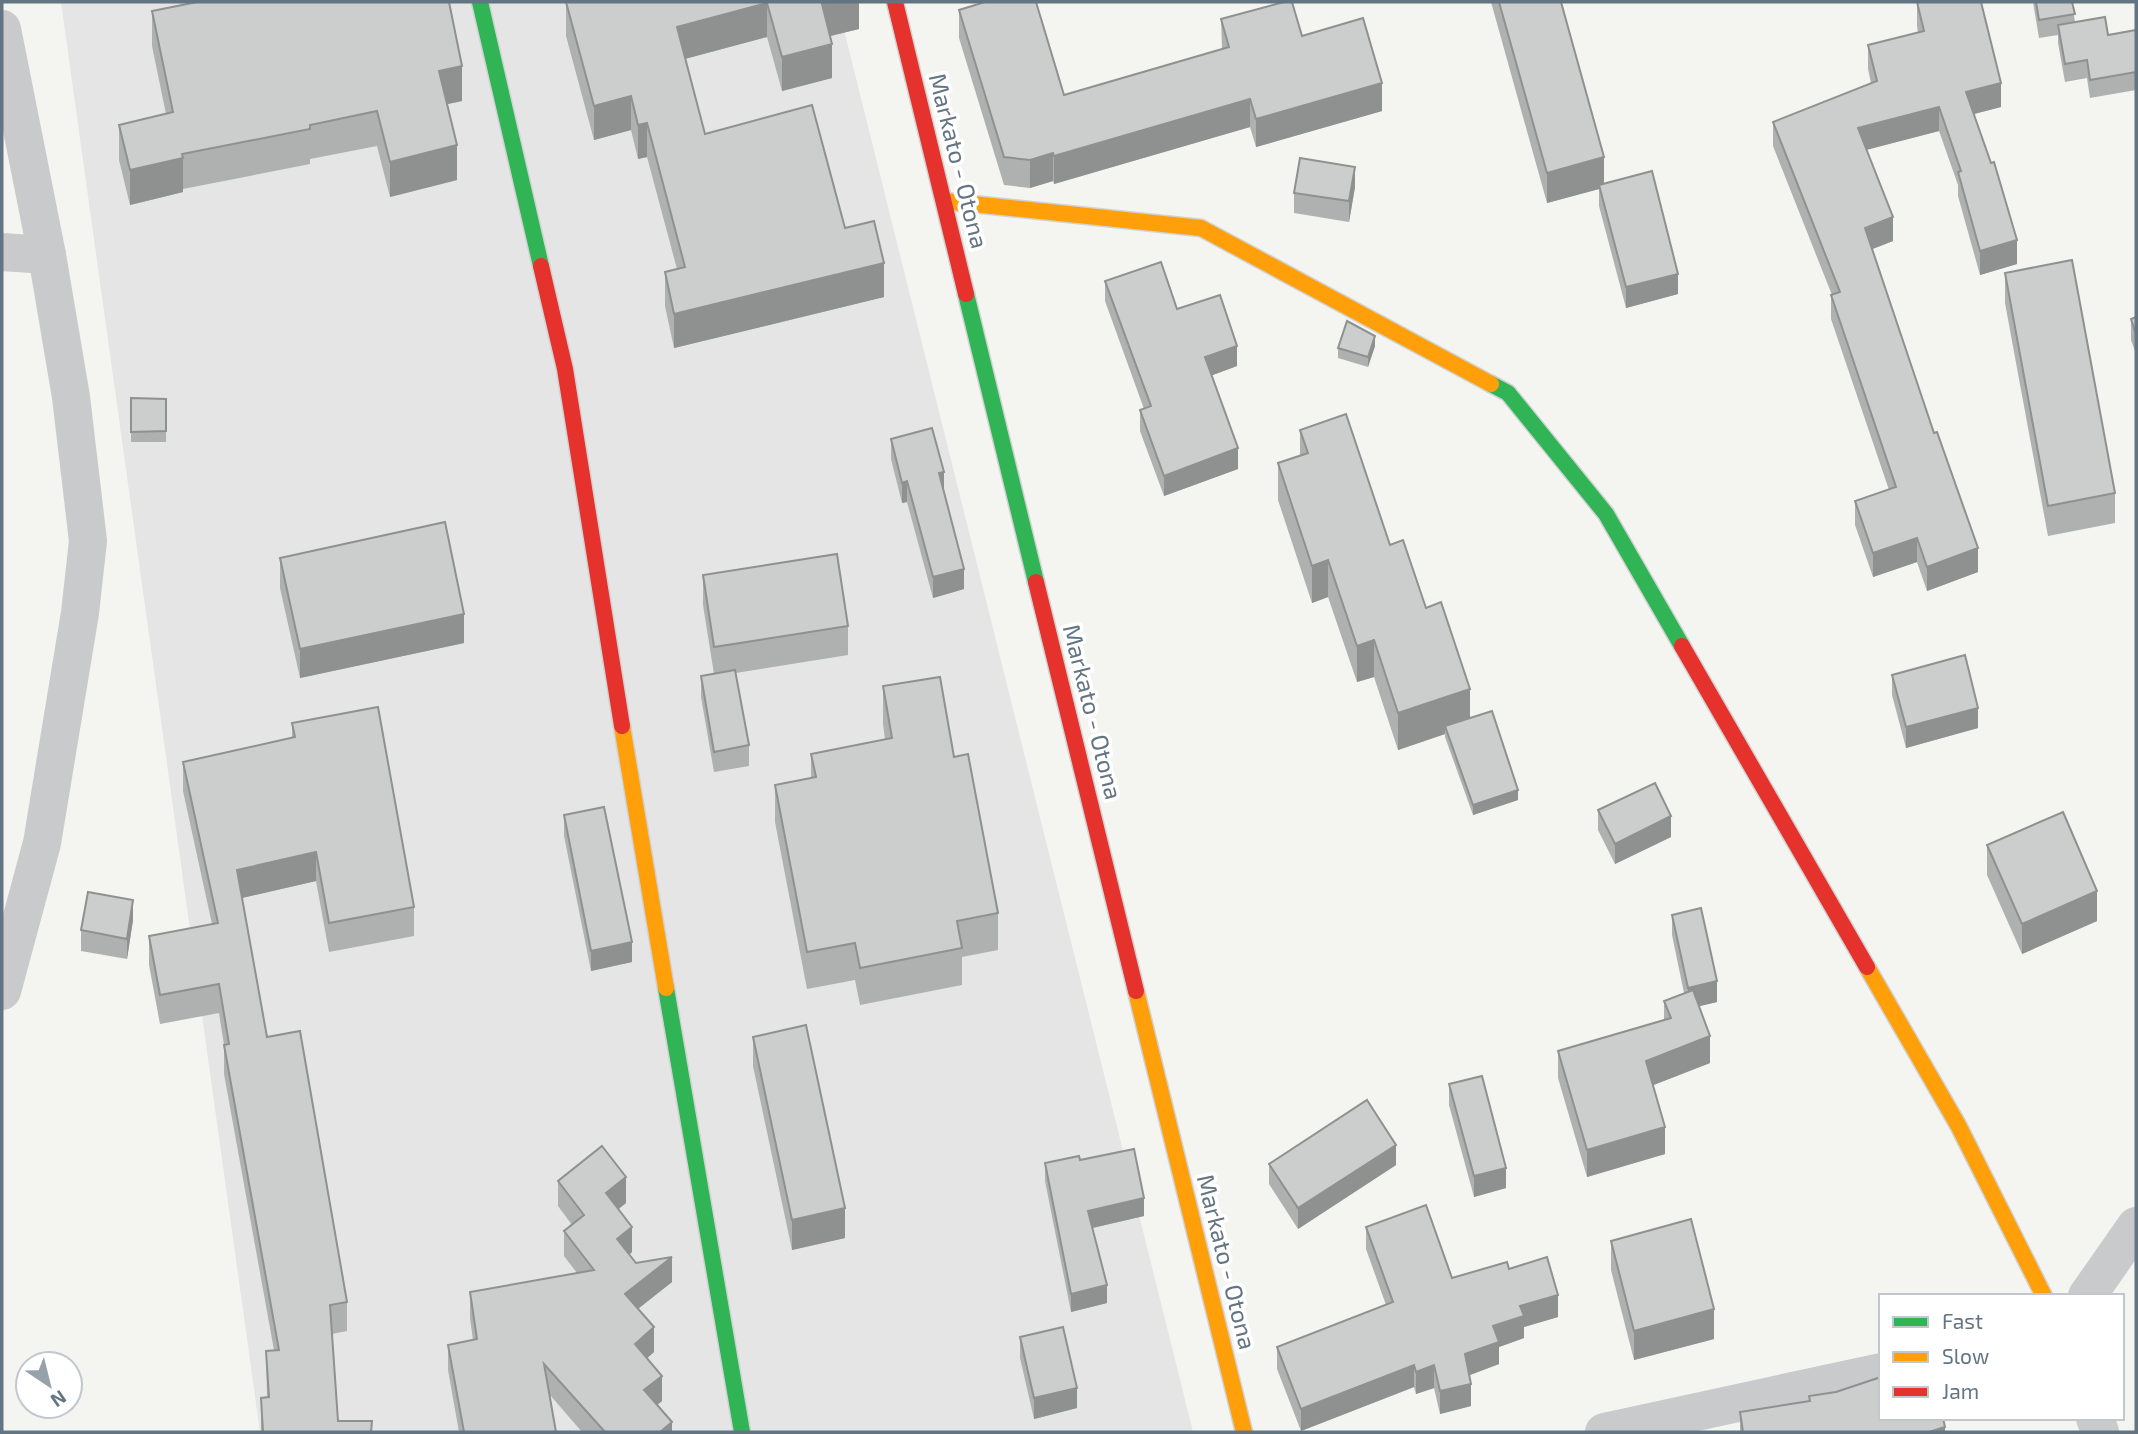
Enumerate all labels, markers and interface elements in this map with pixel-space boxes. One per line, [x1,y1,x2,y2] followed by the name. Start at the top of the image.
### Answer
[924,70,995,251] street label: Markato - Otona
[1058,621,1129,802] street label: Markato - Otona
[1192,1171,1263,1352] street label: Markato - Otona
[1879,1294,2124,1420] legend
[1942,1308,1983,1333] text: Fast
[1942,1343,1989,1368] text: Slow
[14,1350,84,1420] north arrow
[1942,1378,1979,1403] text: Jam
[47,1386,71,1413] text: N

